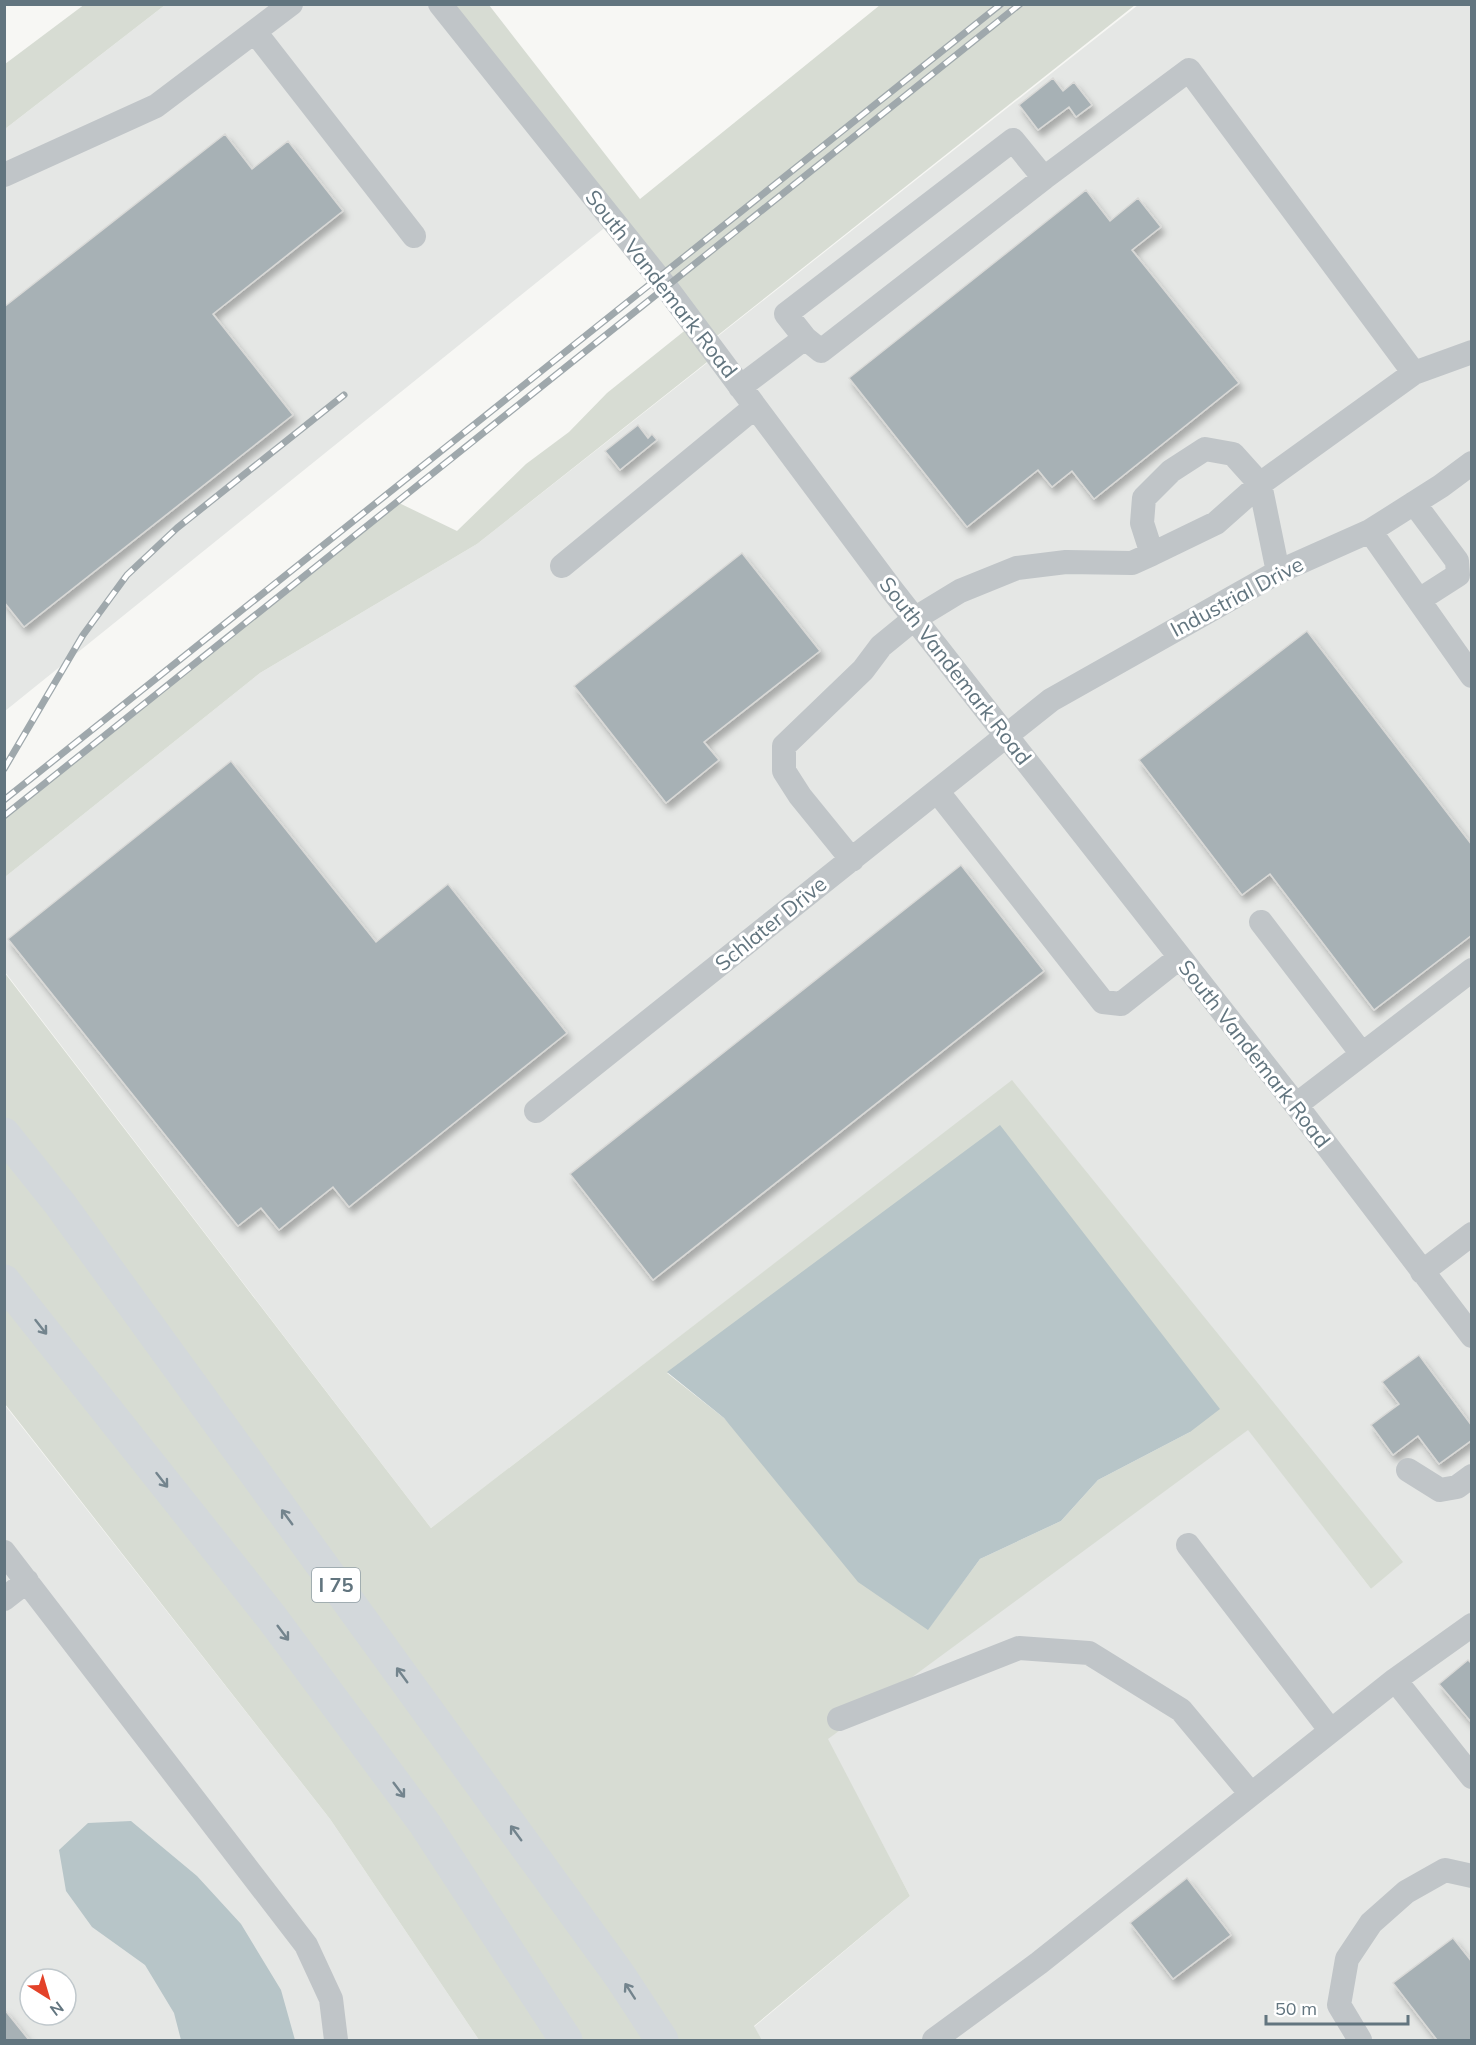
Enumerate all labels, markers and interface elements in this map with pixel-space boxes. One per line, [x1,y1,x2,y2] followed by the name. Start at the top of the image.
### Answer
[580,184,743,382] street label: South Vandemark Road
[1166,550,1307,642] street label: Industrial Drive
[874,571,1037,769] street label: South Vandemark Road
[709,870,831,976] street label: Schlater Drive
[1173,954,1336,1152] street label: South Vandemark Road
[34,1319,47,1335] one-way arrow
[156,1472,169,1488] one-way arrow
[281,1510,293,1526] one-way arrow
[312,1568,360,1602] road number: I 75
[277,1624,289,1640] one-way arrow
[396,1668,408,1684] one-way arrow
[393,1781,405,1797] one-way arrow
[510,1825,523,1841] one-way arrow
[18,1967,78,2027] north arrow
[624,1983,636,2000] one-way arrow
[1266,1988,1408,2026] scale bar
[46,1997,68,2021] text: N
[1275,1997,1317,2020] text: 50 m

